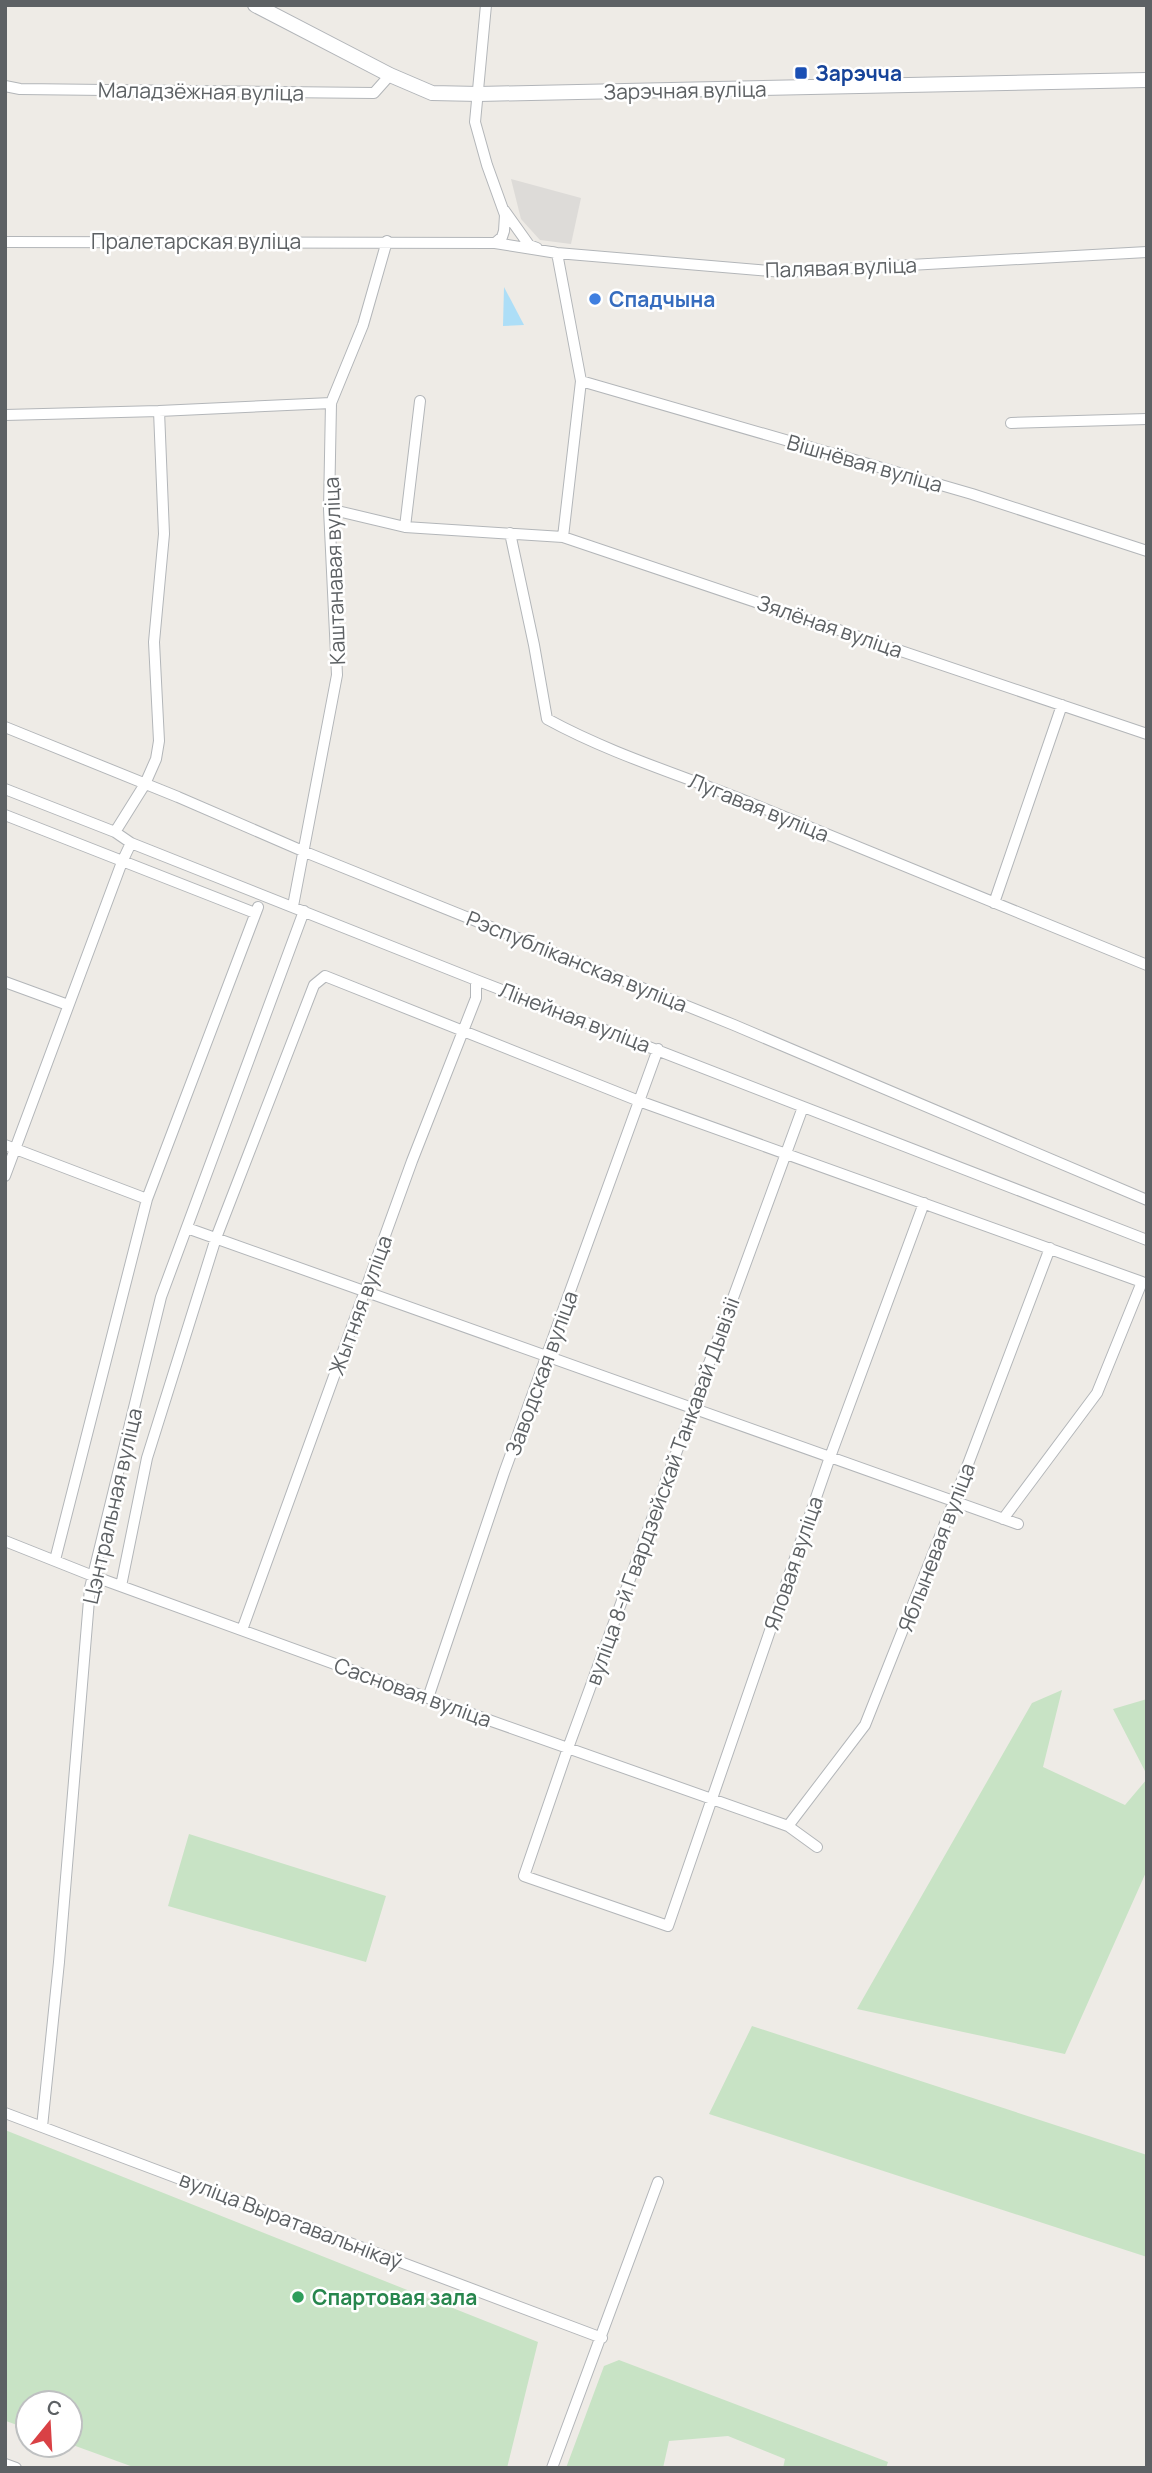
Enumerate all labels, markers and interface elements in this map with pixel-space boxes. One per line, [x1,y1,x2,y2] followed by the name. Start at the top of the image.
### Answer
[815,59,902,87] place label: Зарэчча
[793,65,809,81] marker: Зарэчча
[98,75,304,107] street label: Маладзёжная вуліца
[603,75,767,105] street label: Зарэчная вуліца
[91,227,301,255] street label: Пралетарская вуліца
[764,250,918,284] street label: Палявая вуліца
[609,285,715,313] place label: Спадчына
[587,291,603,307] marker: Спадчына
[784,427,946,499] street label: Вішнёвая вуліца
[317,476,351,666] street label: Каштанавая вуліца
[754,588,906,664] street label: Зялёная вуліца
[685,766,833,848] street label: Лугавая вуліца
[462,904,692,1018] street label: Рэспубліканская вуліца
[495,975,655,1059] street label: Лінейная вуліца
[322,1231,398,1379] street label: Жытняя вуліца
[498,1287,584,1459] street label: Заводская вуліца
[579,1293,745,1689] street label: вуліца 8-й Гвардзейскай Танкавай Дывізіі
[76,1405,148,1607] street label: Цэнтральная вуліца
[891,1459,981,1635] street label: Яблыневая вуліца
[757,1492,829,1634] street label: Яловая вуліца
[331,1651,495,1733] street label: Сасновая вуліца
[176,2165,406,2275] street label: вуліца Выратавальнікаў
[312,2283,477,2311] place label: Спартовая зала
[290,2289,306,2305] marker: Спартовая зала
[14,2389,84,2459] north arrow
[44,2393,65,2422] text: С

